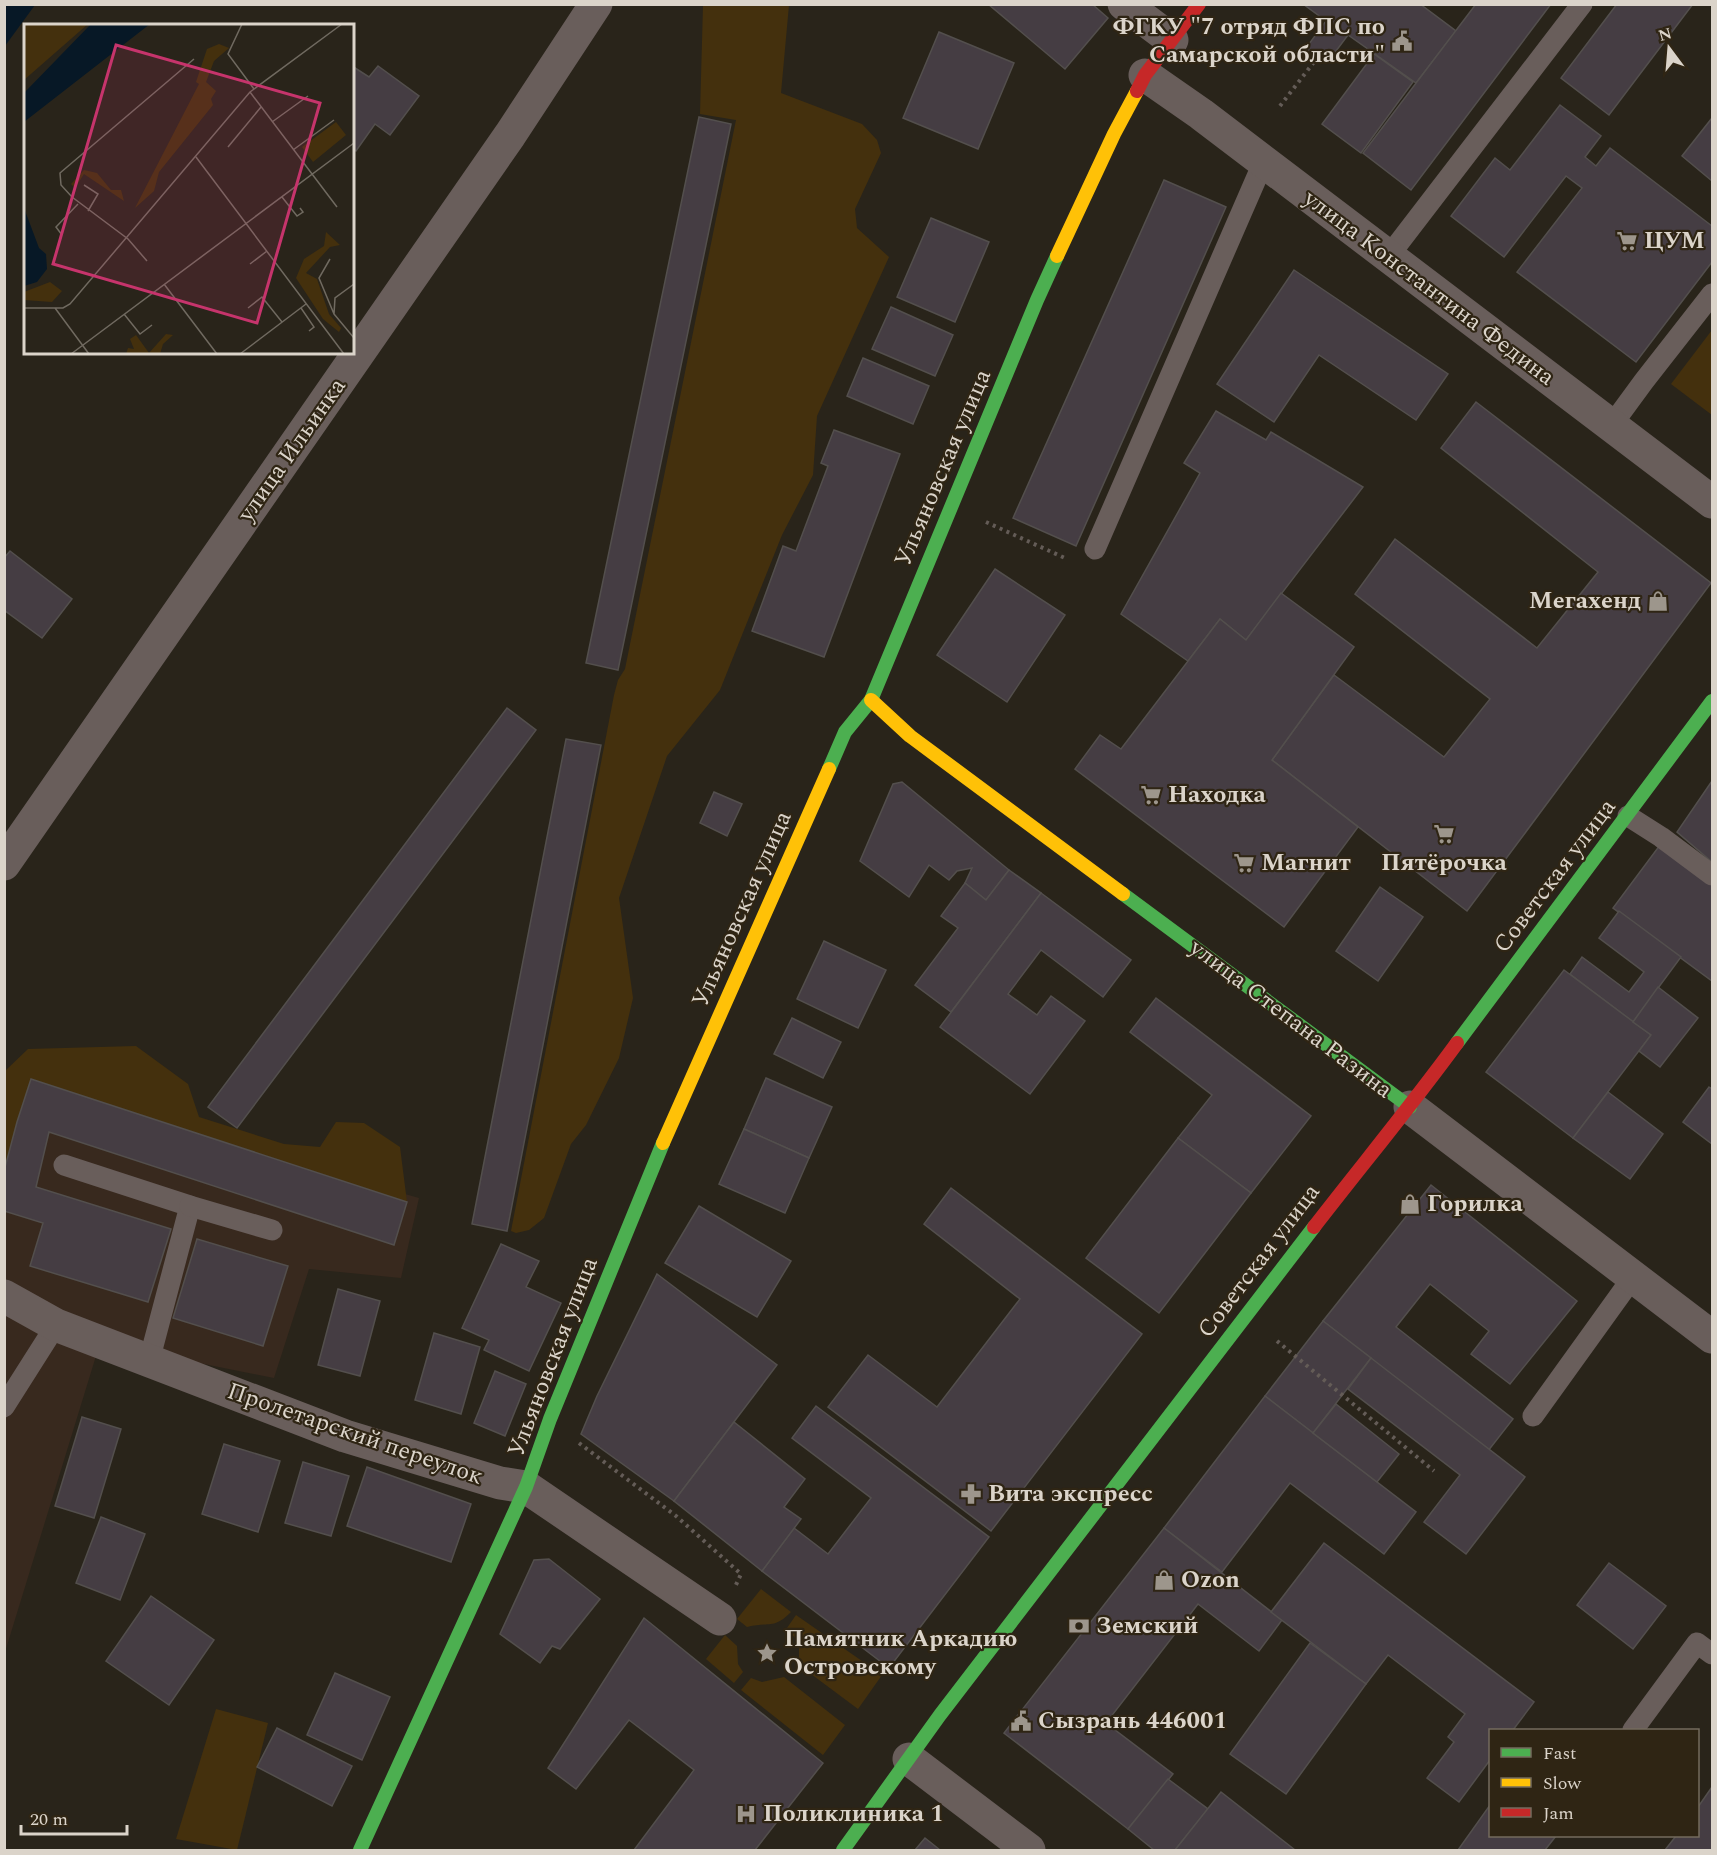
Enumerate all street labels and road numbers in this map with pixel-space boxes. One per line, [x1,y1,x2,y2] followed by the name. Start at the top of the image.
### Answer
[1295,181,1563,395] street label: улица Константина Федина
[885,363,1001,572] street label: Ульяновская улица
[228,370,355,530] street label: улица Ильинка
[1485,791,1625,961] street label: Советская улица
[683,805,802,1013] street label: Ульяновская улица
[1181,930,1400,1108] street label: улица Степана Разина
[1189,1176,1329,1346] street label: Советская улица
[498,1252,608,1462] street label: Ульяновская улица
[222,1373,488,1495] street label: Пролетарский переулок

